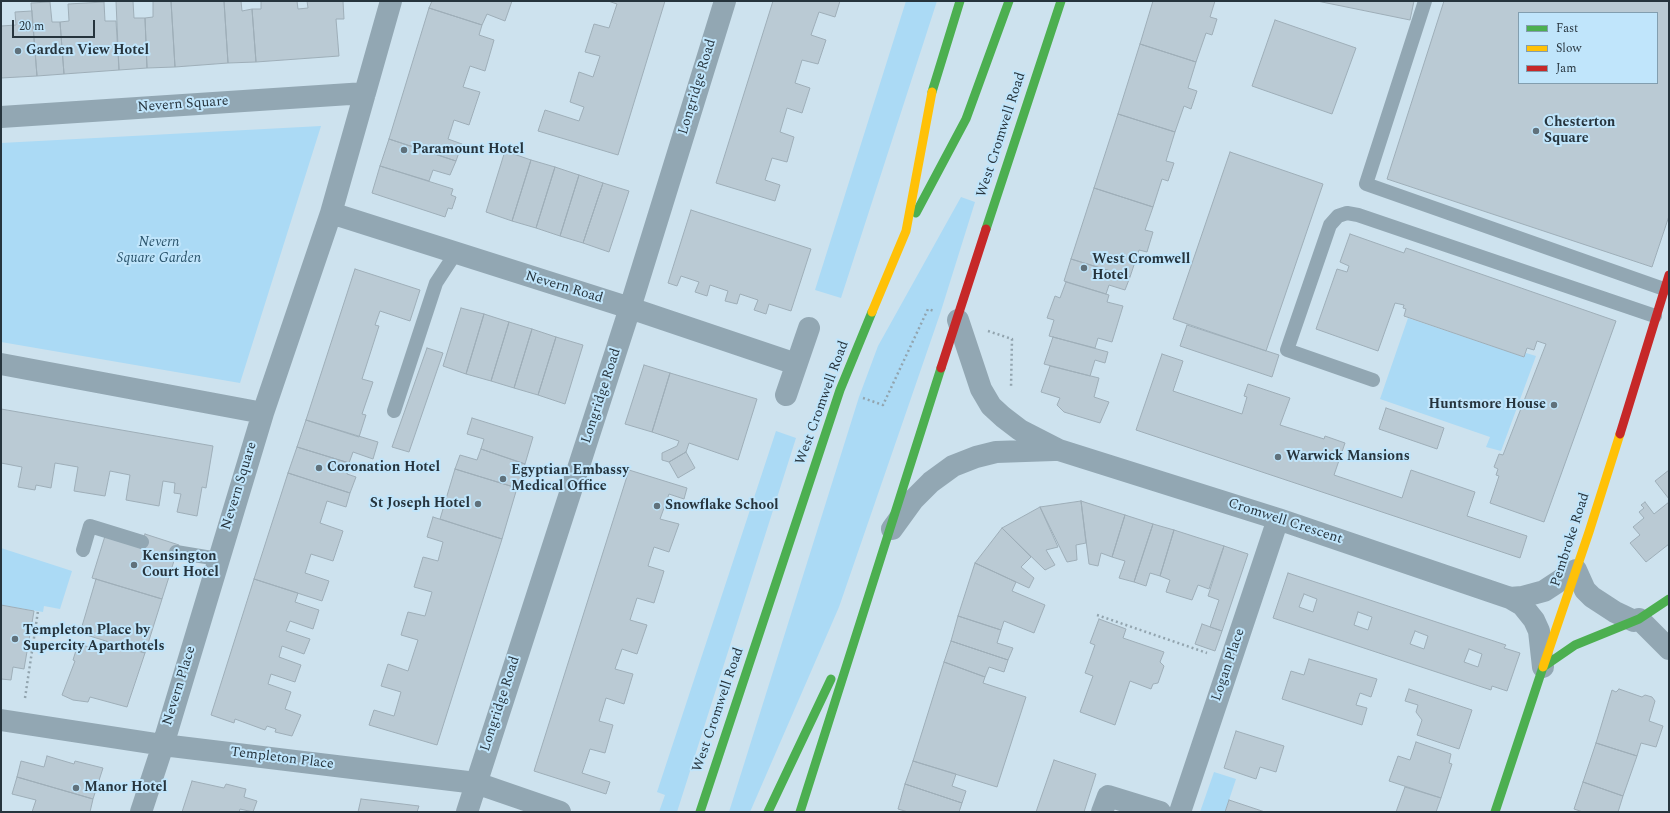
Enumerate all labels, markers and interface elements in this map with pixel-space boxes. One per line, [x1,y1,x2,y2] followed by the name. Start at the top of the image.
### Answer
[14,12,97,38] scale bar
[1518,12,1658,84] legend
[19,17,44,36] text: 20 m
[1556,19,1578,38] text: Fast
[675,37,721,137] street label: Longridge Road
[1556,39,1581,58] text: Slow
[26,43,149,59] place label: Garden View Hotel
[13,46,23,56] marker: Garden View Hotel
[1556,59,1577,78] text: Jam
[974,70,1030,200] street label: West Cromwell Road
[137,93,229,117] street label: Nevern Square
[1544,115,1615,148] place label: Chesterton Square
[1531,126,1541,136] marker: Chesterton Square
[412,142,524,158] place label: Paramount Hotel
[399,145,409,155] marker: Paramount Hotel
[117,235,201,268] park label: Nevern Square Garden
[1092,252,1190,284] place label: West Cromwell Hotel
[1079,263,1089,273] marker: West Cromwell Hotel
[523,268,605,308] street label: Nevern Road
[793,339,853,467] street label: West Cromwell Road
[579,346,625,446] street label: Longridge Road
[1429,397,1546,413] place label: Huntsmore House
[1549,400,1559,410] marker: Huntsmore House
[219,440,261,532] street label: Nevern Square
[1286,449,1410,465] place label: Warwick Mansions
[1273,452,1283,462] marker: Warwick Mansions
[327,460,440,476] place label: Coronation Hotel
[314,463,324,473] marker: Coronation Hotel
[511,463,629,496] place label: Egyptian Embassy Medical Office
[498,474,508,484] marker: Egyptian Embassy Medical Office
[1548,491,1594,589] street label: Pembroke Road
[370,496,470,512] place label: St Joseph Hotel
[1226,496,1344,548] street label: Cromwell Crescent
[665,498,779,514] place label: Snowflake School
[473,499,483,509] marker: St Joseph Hotel
[652,501,662,511] marker: Snowflake School
[142,549,219,582] place label: Kensington Court Hotel
[129,560,139,570] marker: Kensington Court Hotel
[23,623,165,656] place label: Templeton Place by Supercity Aparthotels
[1209,626,1249,704] street label: Logan Place
[10,634,20,644] marker: Templeton Place by Supercity Aparthotels
[160,644,200,728] street label: Nevern Place
[690,646,748,774] street label: West Cromwell Road
[478,654,524,754] street label: Longridge Road
[229,744,335,774] street label: Templeton Place
[84,780,167,796] place label: Manor Hotel
[71,783,81,793] marker: Manor Hotel

